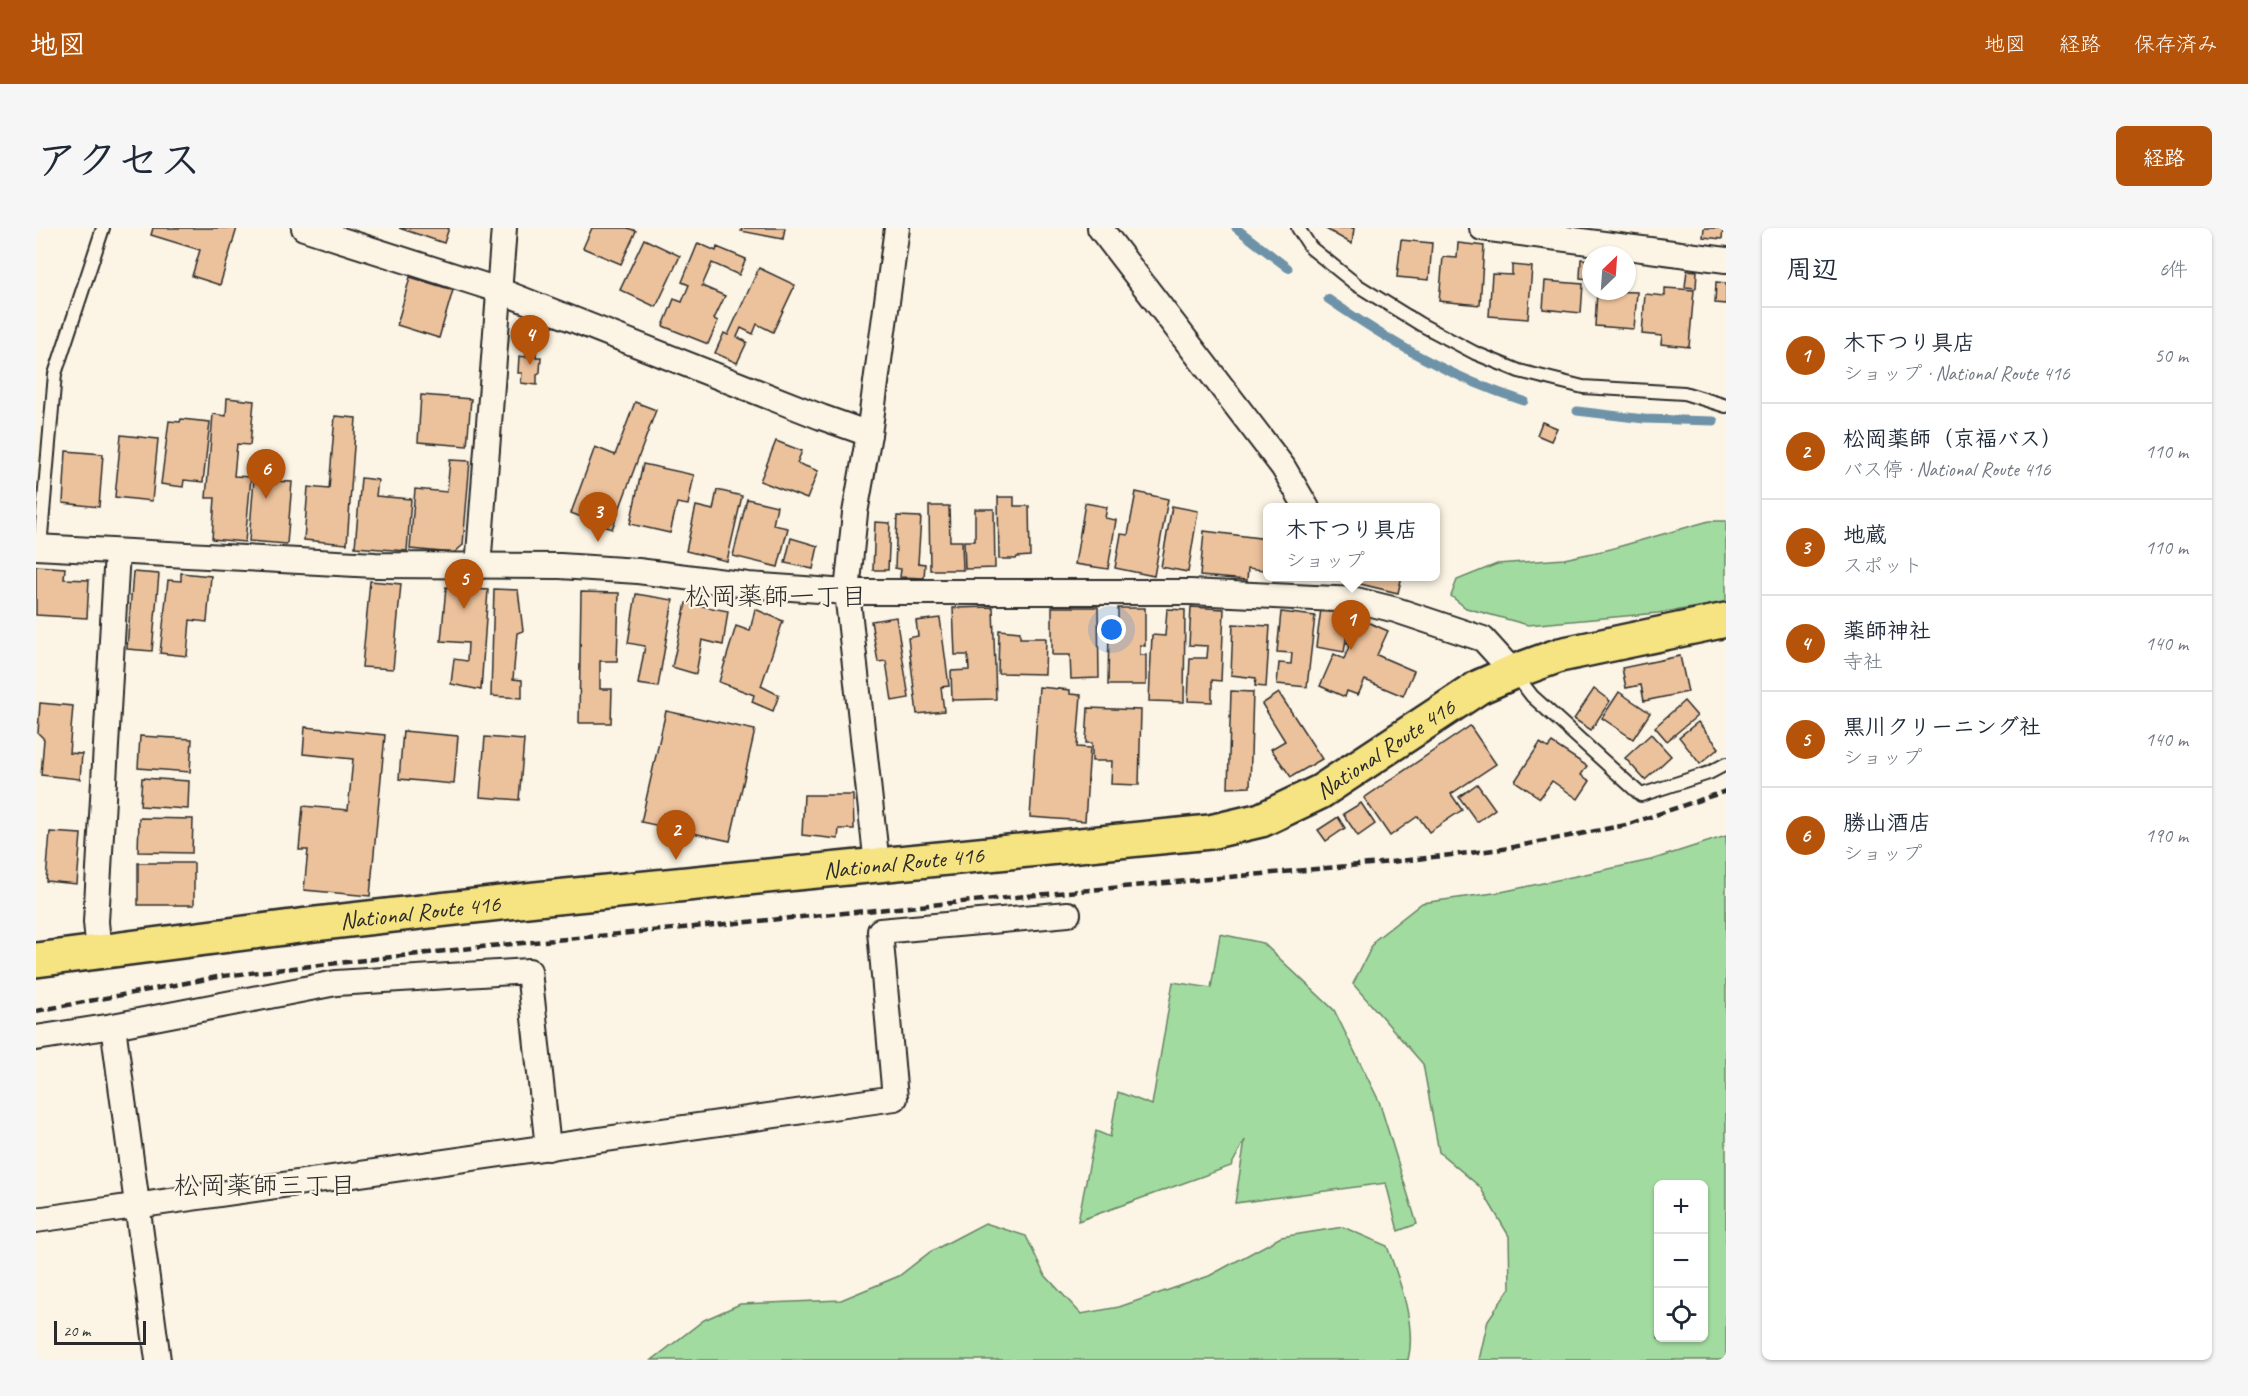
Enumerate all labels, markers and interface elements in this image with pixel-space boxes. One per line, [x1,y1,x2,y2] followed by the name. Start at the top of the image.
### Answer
[30,27,86,62] text: 地図
[1984,31,2026,57] text: 地図
[2059,31,2101,57] text: 経路
[2134,31,2218,57] text: 保存済み
[2116,126,2212,186] button: 経路
[36,134,201,187] text: アクセス
[1582,246,1636,300] north arrow
[1786,253,1838,286] text: 周辺
[2159,257,2188,282] text: 6件
[510,316,550,365] pin: 4
[1843,329,1975,357] text: 木下つり具店
[1801,343,1810,368] text: 1
[2154,343,2188,368] text: 50 m
[1843,361,2070,386] text: ショップ · National Route 416
[1843,425,2063,453] text: 松岡薬師（京福バス）
[1801,439,1810,464] text: 2
[2145,439,2188,464] text: 110 m
[246,450,286,499] pin: 6
[1843,457,2050,482] text: バス停 · National Route 416
[578,492,618,542] pin: 3
[1263,503,1440,581] popup
[1285,516,1418,544] text: 木下つり具店
[1843,521,1887,549] text: 地蔵
[1801,535,1810,560] text: 3
[2145,535,2188,560] text: 110 m
[1285,548,1365,573] text: ショップ
[1843,553,1923,578] text: スポット
[444,560,484,609] pin: 5
[685,580,867,613] district label: 松岡薬師一丁目
[1332,600,1370,650] pin: 1
[1097,615,1126,644] your location
[1843,617,1931,645] text: 薬師神社
[1801,631,1810,656] text: 4
[2145,631,2188,656] text: 140 m
[1843,649,1883,674] text: 寺社
[1310,691,1462,806] street label: National Route 416
[1843,713,2041,741] text: 黒川クリーニング社
[1801,727,1810,752] text: 5
[2145,727,2188,752] text: 140 m
[1843,745,1922,770] text: ショップ
[1843,809,1931,837] text: 勝山酒店
[656,810,696,860] pin: 2
[1801,823,1810,848] text: 6
[2145,823,2188,848] text: 190 m
[822,839,986,885] street label: National Route 416
[1843,841,1922,866] text: ショップ
[338,888,503,936] street label: National Route 416
[174,1169,356,1202] district label: 松岡薬師三丁目
[1654,1180,1708,1342] map controls
[1654,1180,1708,1234] button: +
[1654,1234,1708,1288] button: −
[1654,1288,1708,1342] button: locate
[54,1318,146,1346] scale bar
[63,1321,90,1341] text: 20 m

